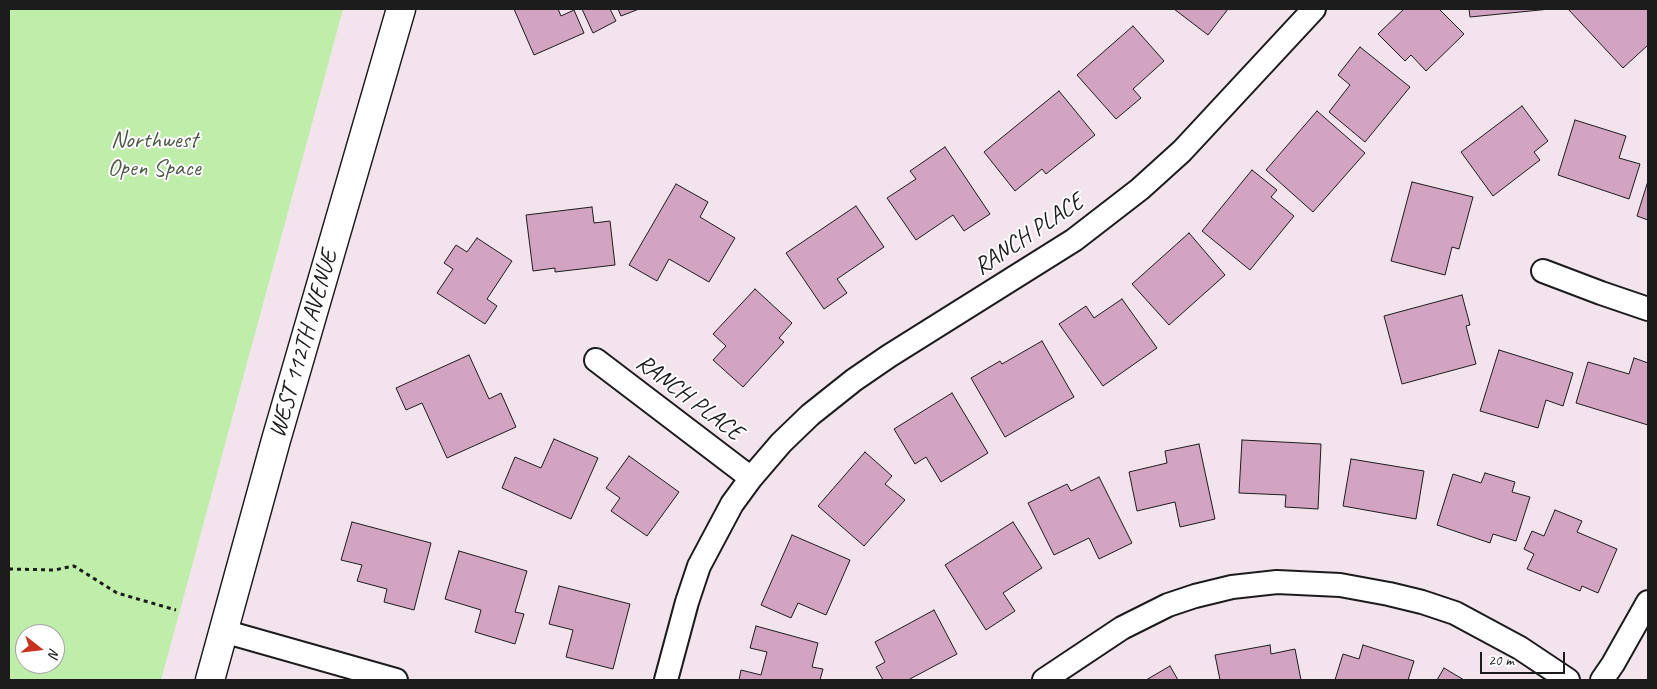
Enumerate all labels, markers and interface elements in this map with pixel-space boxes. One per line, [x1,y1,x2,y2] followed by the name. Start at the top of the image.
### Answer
[107,127,201,183] park label: Northwest Open Space
[969,188,1089,282] street label: RANCH PLACE
[263,247,345,441] street label: WEST 112TH AVENUE
[630,349,748,447] street label: RANCH PLACE
[15,624,65,674] north arrow
[1482,642,1567,674] scale bar
[45,646,63,660] text: N
[1488,651,1514,670] text: 20 m

